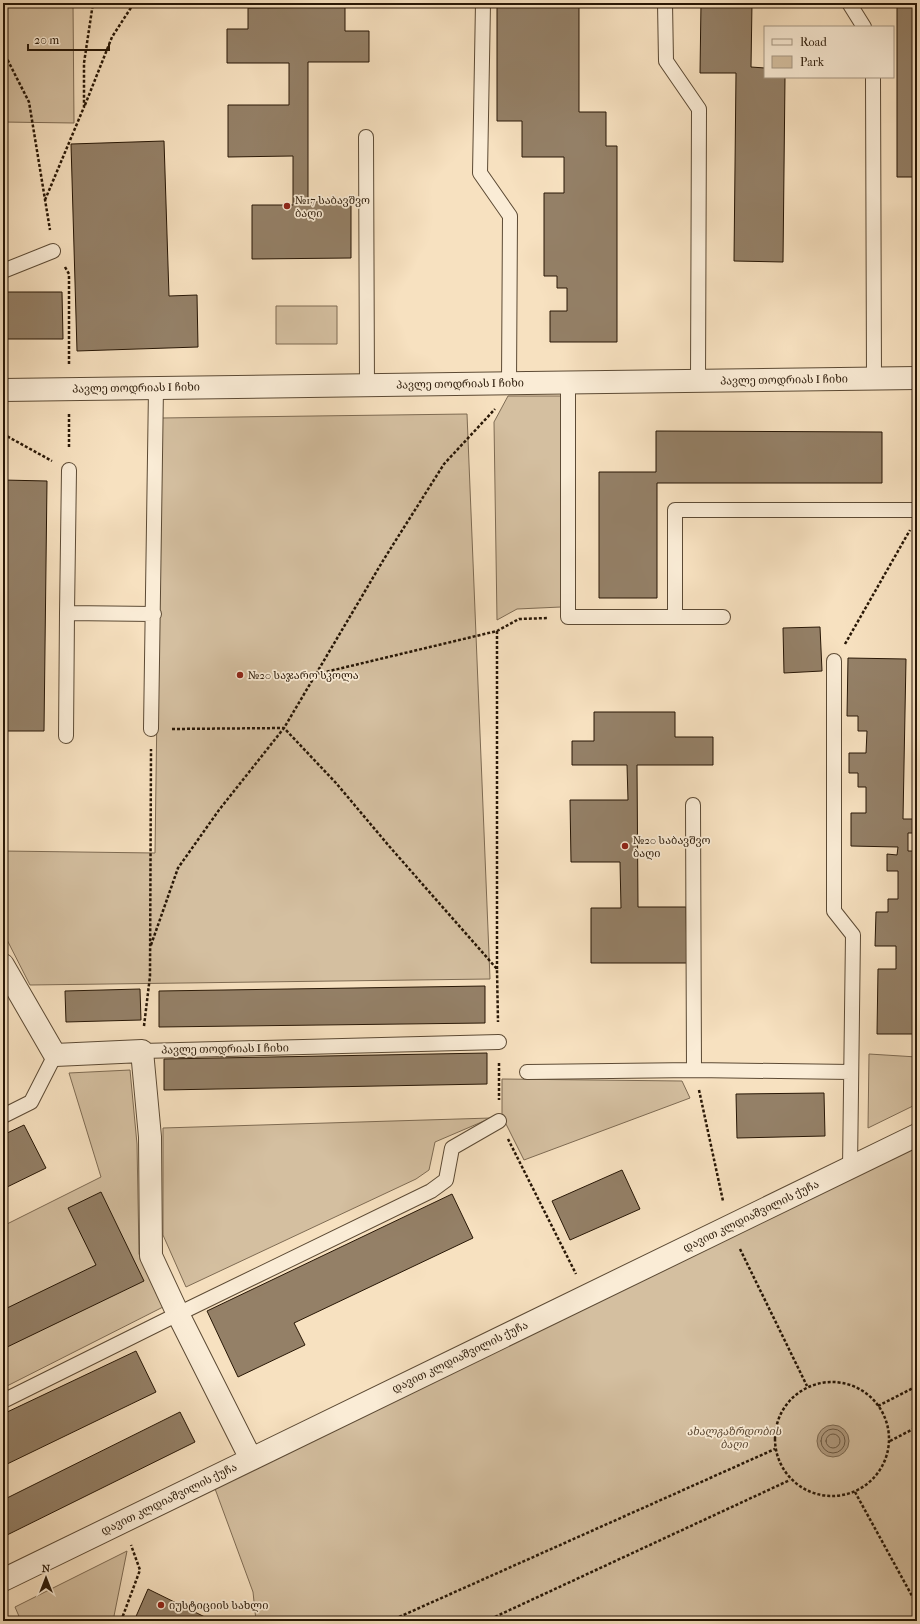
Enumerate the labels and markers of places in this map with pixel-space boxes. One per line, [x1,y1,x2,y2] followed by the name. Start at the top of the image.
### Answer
[295,194,370,220] place label: №17 საბავშვო ბაღი
[282,201,292,211] marker: №17 საბავშვო ბაღი
[248,669,359,682] place label: №20 საჯარო სკოლა
[235,670,245,680] marker: №20 საჯარო სკოლა
[633,834,711,860] place label: №20 საბავშვო ბაღი
[620,841,630,851] marker: №20 საბავშვო ბაღი
[169,1599,268,1612] place label: იუსტიციის სახლი
[156,1600,166,1610] marker: იუსტიციის სახლი

